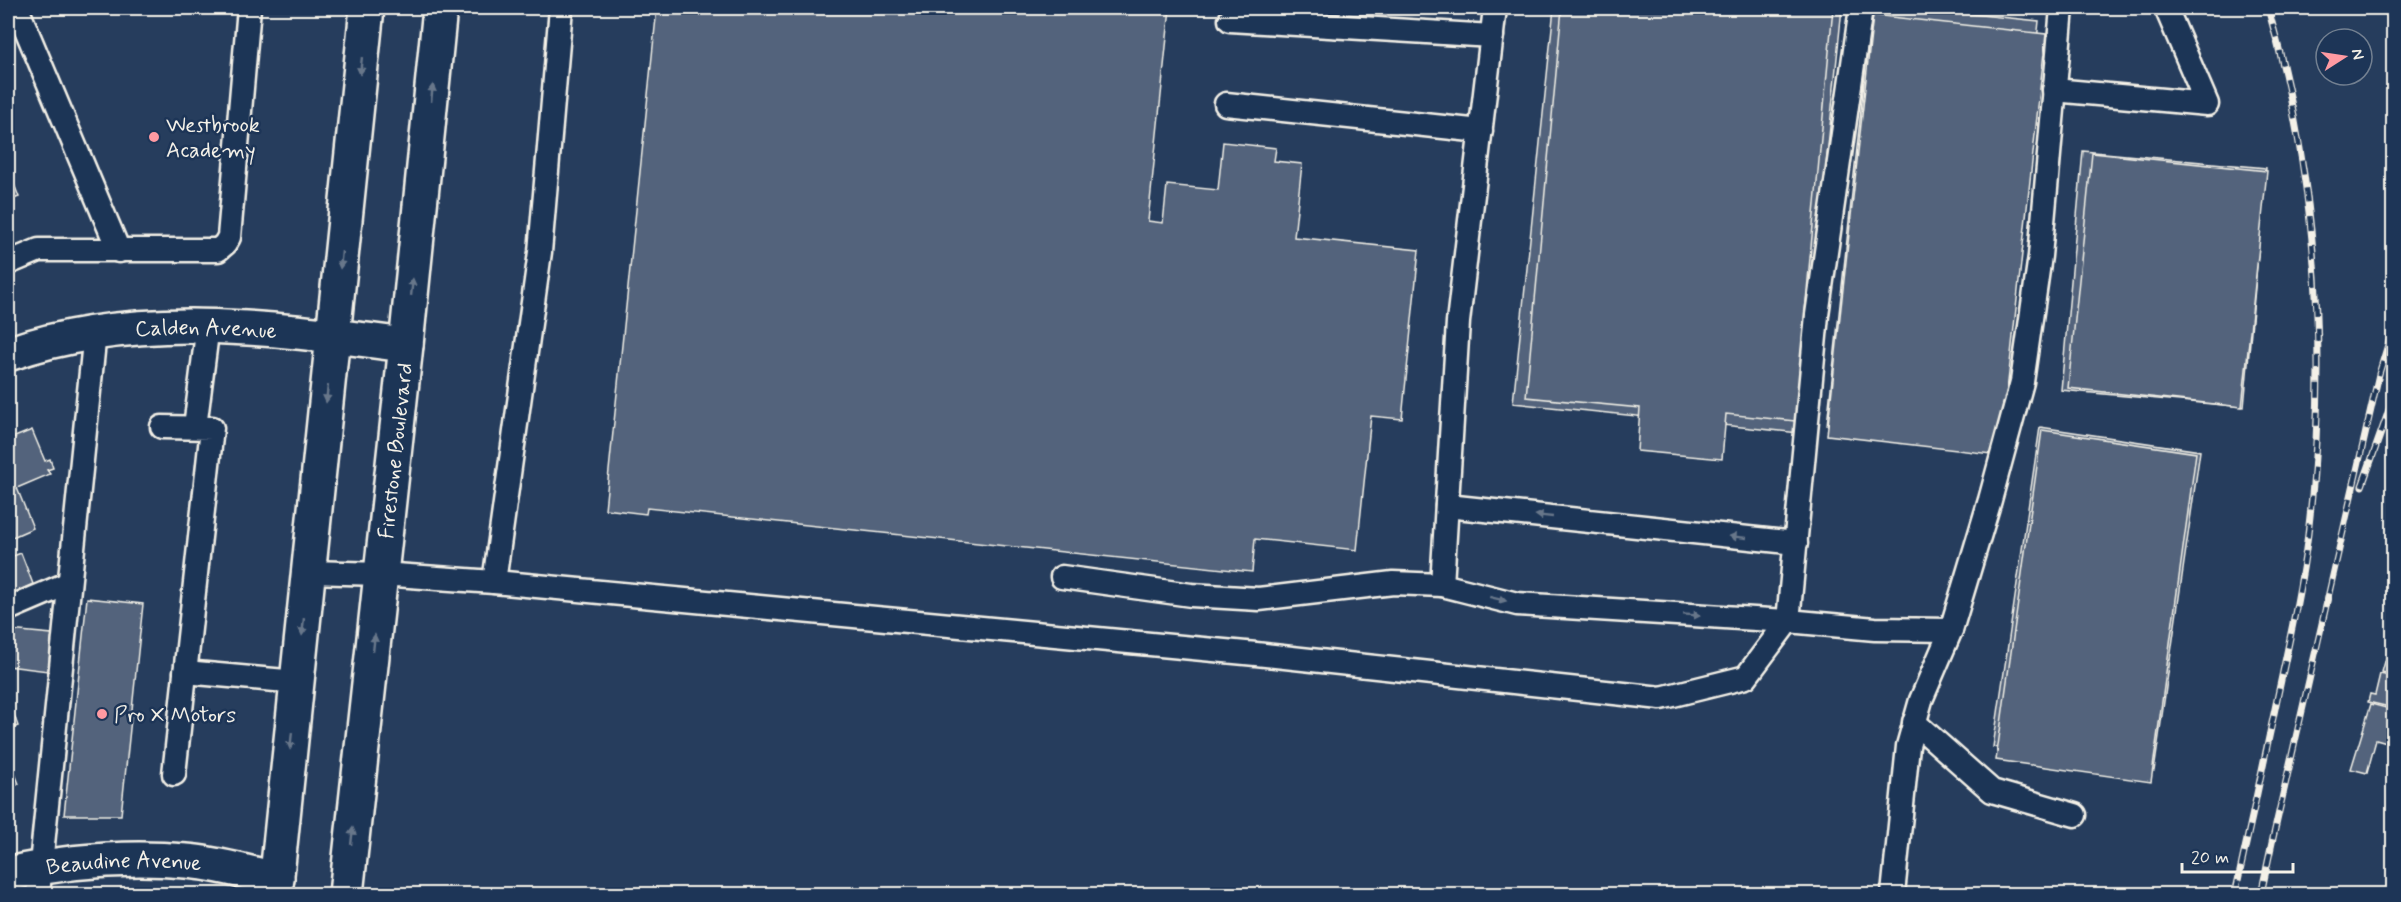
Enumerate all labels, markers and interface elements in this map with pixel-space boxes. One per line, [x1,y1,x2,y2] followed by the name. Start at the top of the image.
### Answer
[2314,27,2374,87] north arrow
[2346,47,2369,62] text: N
[356,56,366,75] one-way arrow
[427,83,437,102] one-way arrow
[166,112,260,165] place label: Westbrook Academy
[147,130,161,144] marker: Westbrook Academy
[336,250,346,269] one-way arrow
[407,277,417,296] one-way arrow
[134,314,278,346] street label: Calden Avenue
[373,361,420,540] street label: Firestone Boulevard
[323,385,332,404] one-way arrow
[1535,512,1554,521] one-way arrow
[1728,532,1747,542] one-way arrow
[1489,595,1507,605] one-way arrow
[1683,610,1702,620] one-way arrow
[298,618,308,637] one-way arrow
[369,633,379,652] one-way arrow
[114,702,236,730] place label: Pro X Motors
[95,707,109,721] marker: Pro X Motors
[286,731,296,750] one-way arrow
[348,827,357,846] one-way arrow
[2182,836,2293,874] scale bar
[2191,846,2229,870] text: 20 m
[44,847,203,882] street label: Beaudine Avenue

